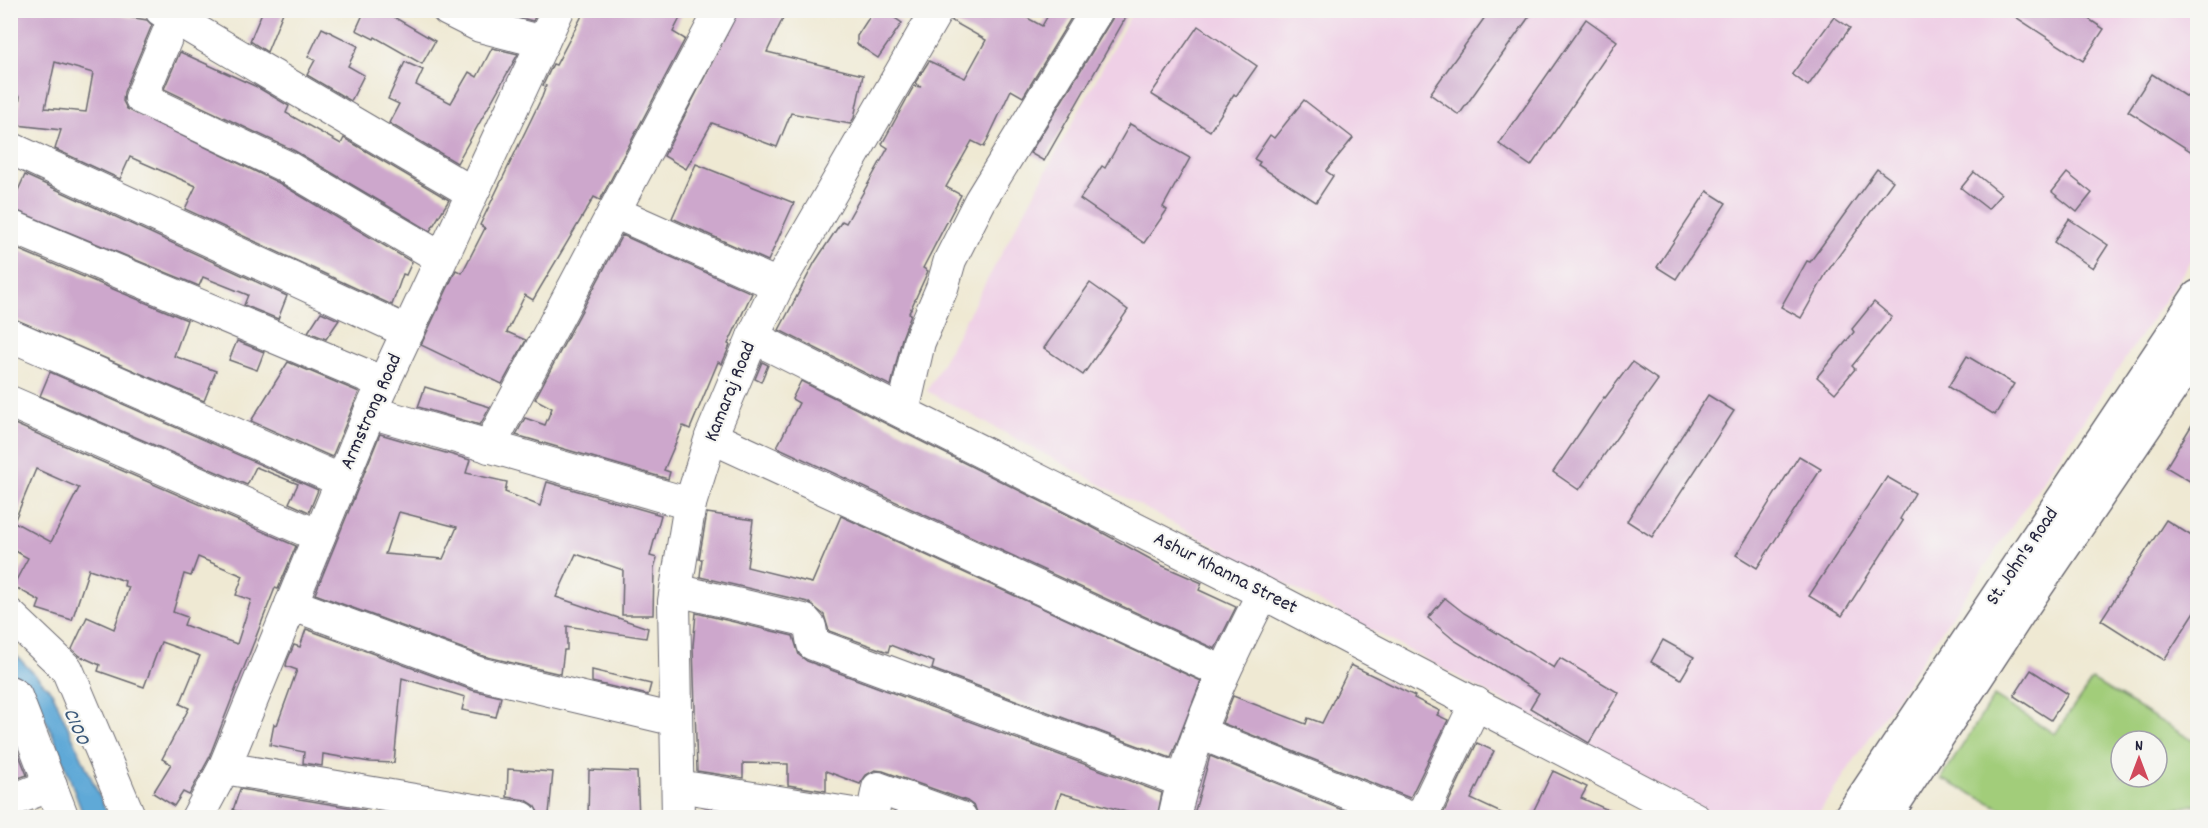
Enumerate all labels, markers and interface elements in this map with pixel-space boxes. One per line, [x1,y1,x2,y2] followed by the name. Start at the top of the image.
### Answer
[698,338,764,446] street label: Kamaraj Road
[334,350,410,474] street label: Armstrong Road
[1980,502,2066,612] street label: St. John's Road
[1148,526,1302,622] street label: Ashur Khanna Street
[54,704,97,752] water label: C100
[2109,729,2169,789] north arrow
[2135,735,2143,758] text: N

